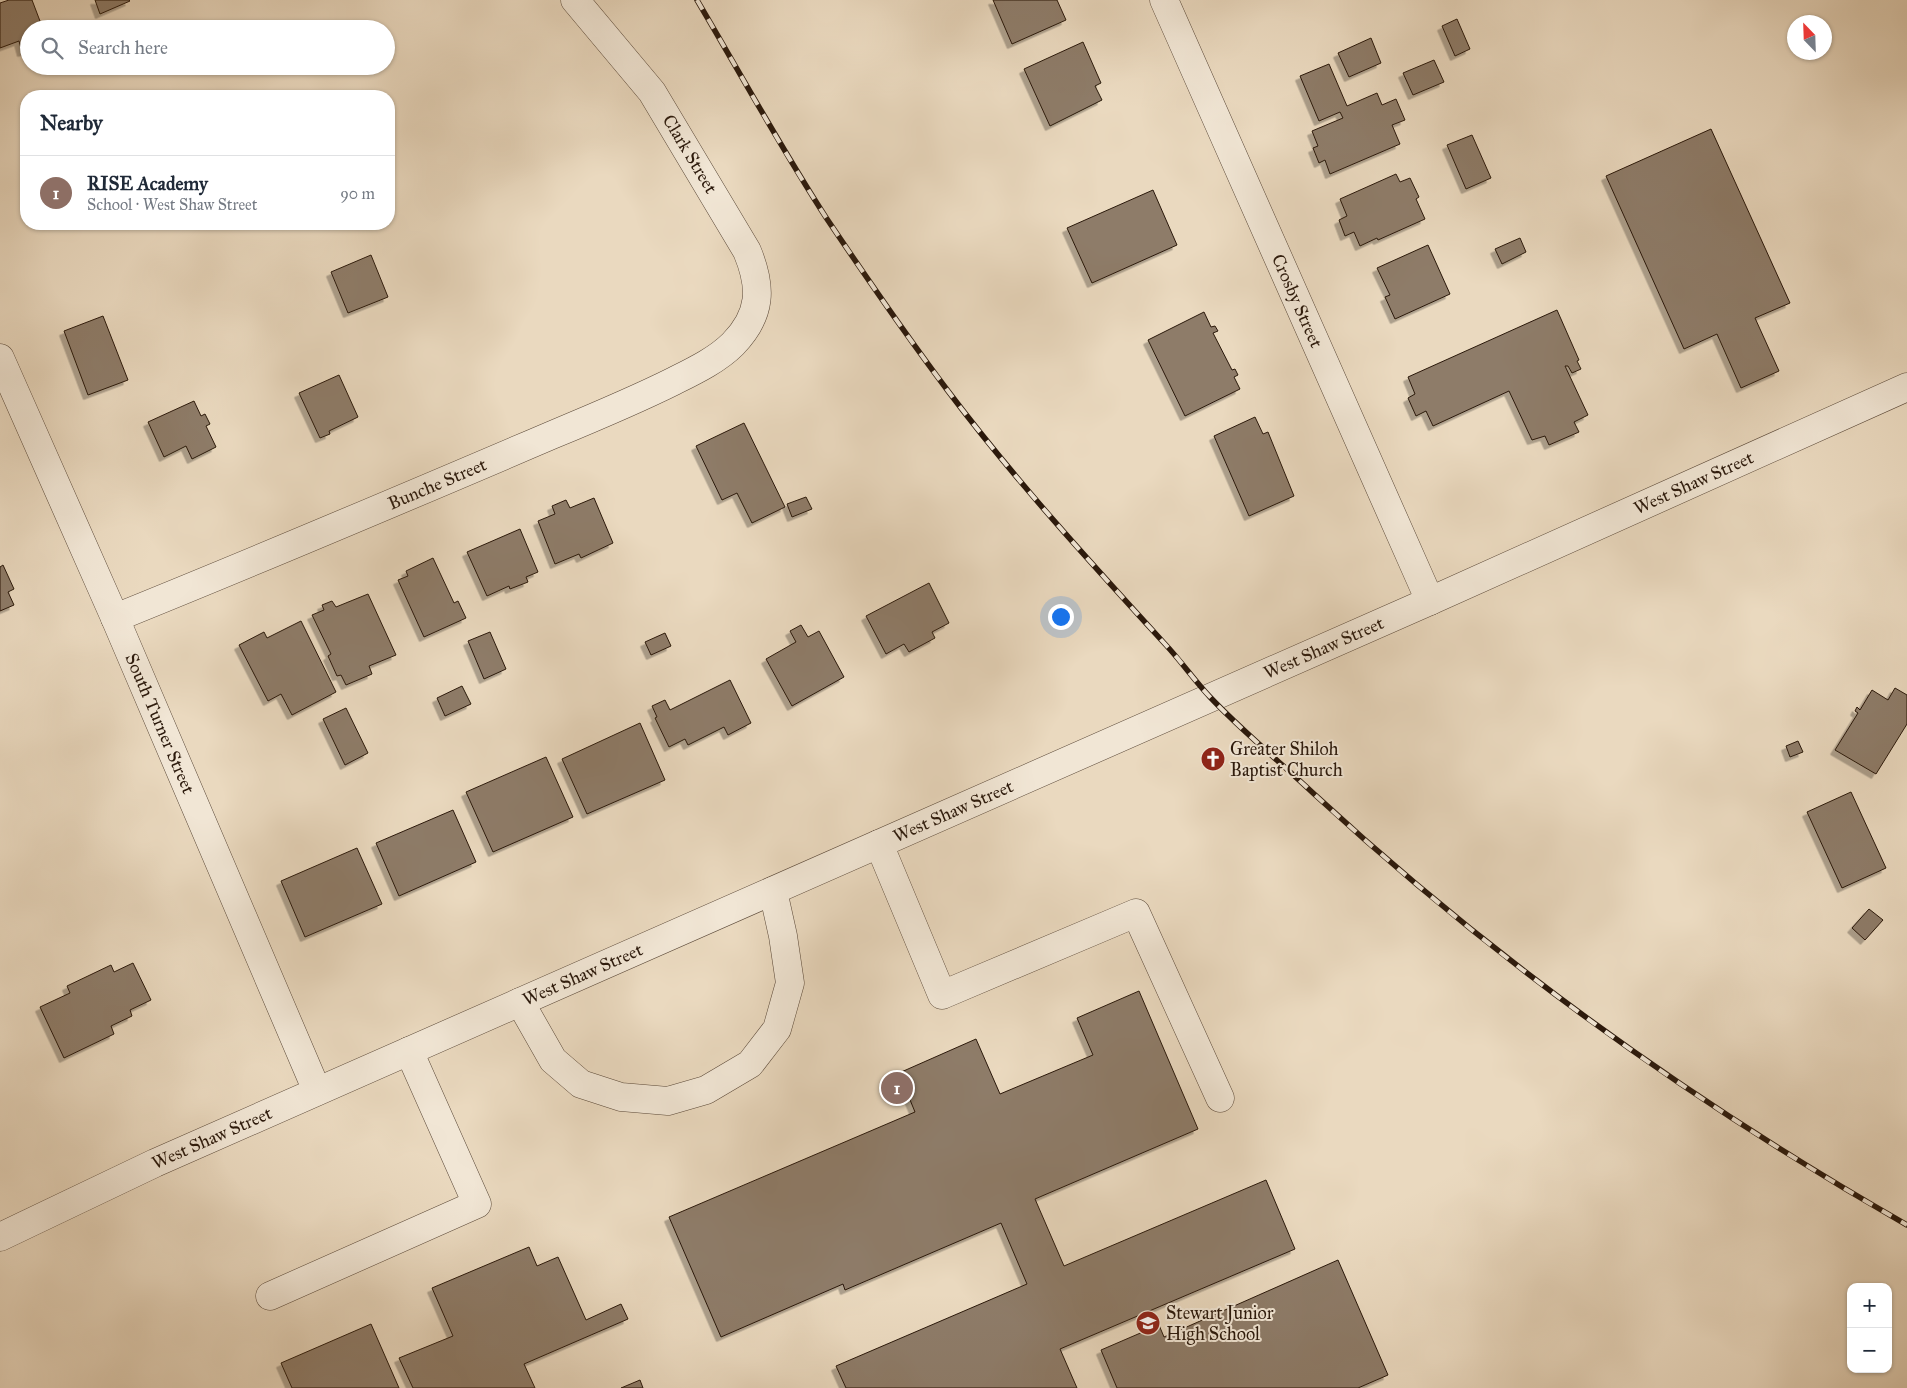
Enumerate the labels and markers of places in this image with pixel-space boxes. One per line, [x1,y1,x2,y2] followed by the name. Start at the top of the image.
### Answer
[1230,738,1343,781] place label: Greater Shiloh Baptist Church
[1200,746,1226,772] church icon: Greater Shiloh Baptist Church
[881,1069,913,1107] pin: 1
[1166,1302,1274,1346] place label: Stewart Junior High School
[1135,1310,1161,1336] school or university icon: Stewart Junior High School

